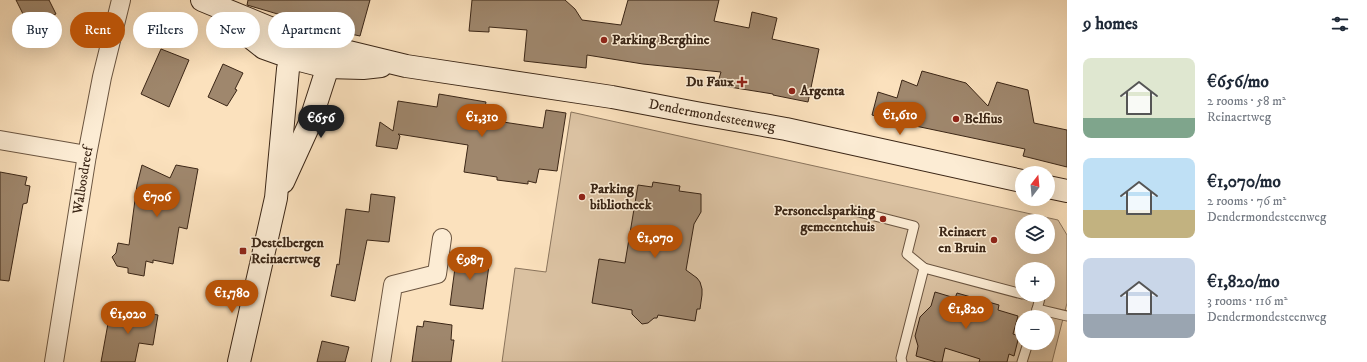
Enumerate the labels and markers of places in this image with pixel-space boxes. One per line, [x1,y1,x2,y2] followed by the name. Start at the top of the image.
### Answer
[612,31,710,49] place label: Parking Berghine
[599,35,609,45] marker: Parking Berghine
[686,73,734,91] place label: Du Faux
[737,77,747,87] marker: Du Faux
[799,82,845,100] place label: Argenta
[787,86,797,96] marker: Argenta
[867,102,933,136] pin: €1,610
[449,104,515,138] pin: €1,310
[297,105,345,139] pin: €656
[964,110,1003,128] place label: Belfius
[951,114,961,124] marker: Belfius
[589,180,653,214] place label: Parking bibliotheek
[133,184,181,218] pin: €706
[577,192,587,202] marker: Parking bibliotheek
[774,202,876,236] place label: Personeelsparking gemeentehuis
[878,214,888,224] marker: Personeelsparking gemeentehuis
[938,223,987,257] place label: Reinaert en Bruin
[622,225,688,259] pin: €1,070
[251,234,325,268] place label: Destelbergen Reinaertweg
[989,235,999,245] marker: Reinaert en Bruin
[238,246,248,256] marker: Destelbergen Reinaertweg
[446,247,494,281] pin: €987
[199,280,265,314] pin: €1,780
[933,296,999,330] pin: €1,820
[95,301,161,335] pin: €1,020

